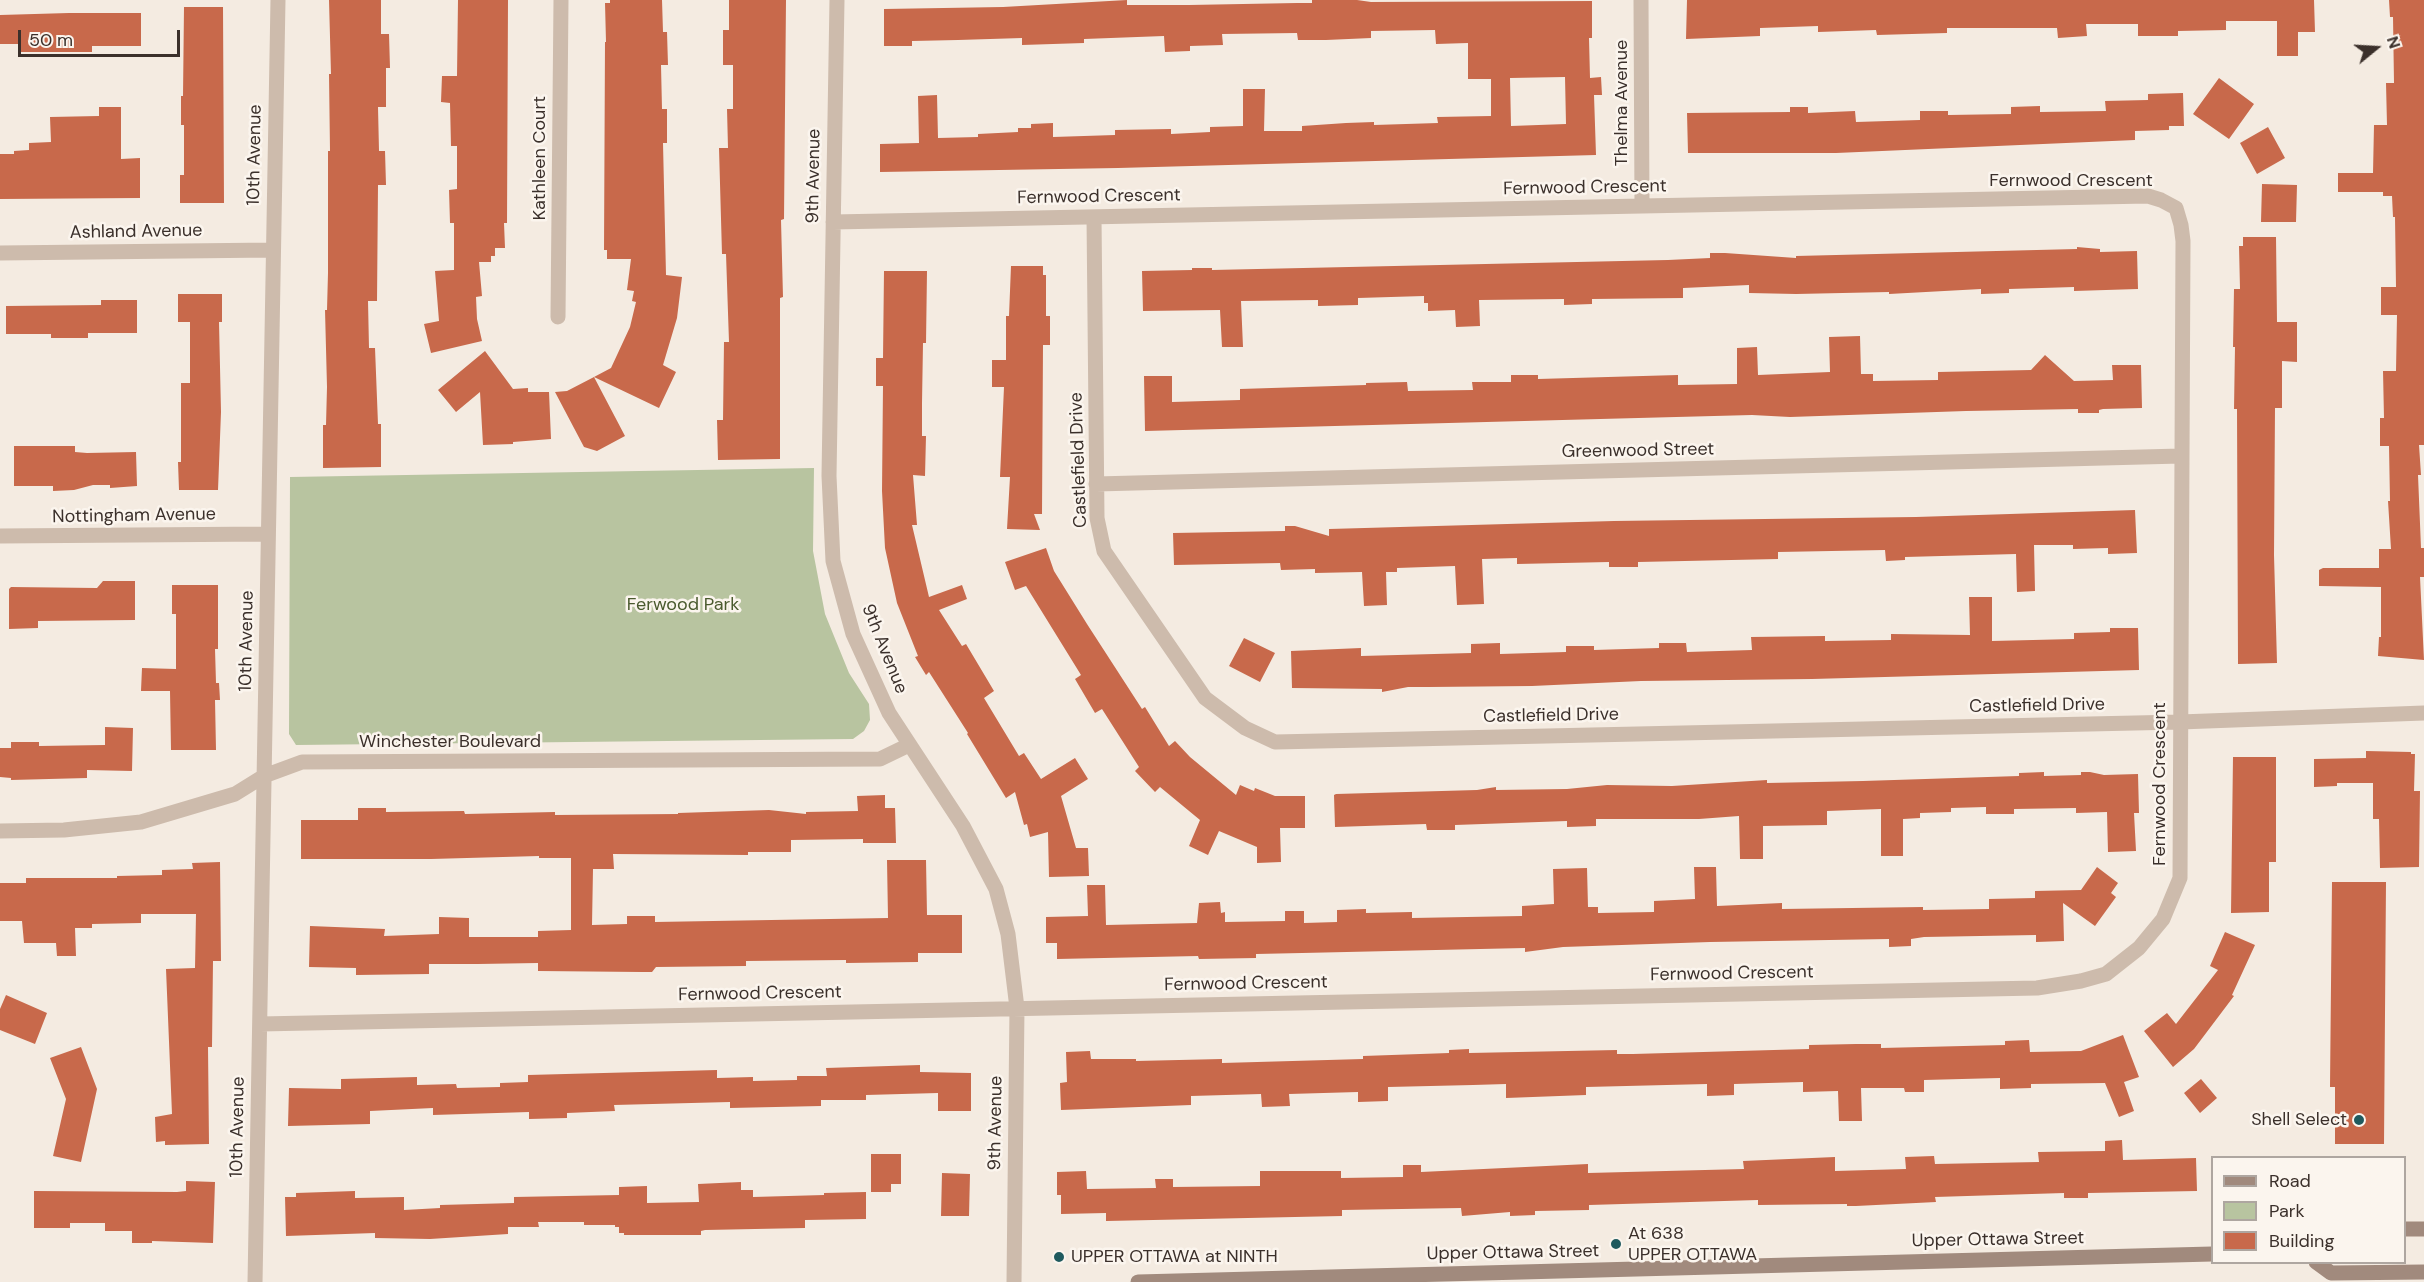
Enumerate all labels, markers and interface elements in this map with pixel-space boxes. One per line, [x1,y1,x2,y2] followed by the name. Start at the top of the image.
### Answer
[21,18,183,56] scale bar
[2346,18,2406,78] north arrow
[29,28,73,52] text: 50 m
[2382,33,2405,51] text: N
[1611,40,1633,166] street label: Thelma Avenue
[529,96,551,220] street label: Kathleen Court
[243,104,267,206] street label: 10th Avenue
[802,128,826,224] street label: 9th Avenue
[1989,170,2153,192] street label: Fernwood Crescent
[1503,176,1667,200] street label: Fernwood Crescent
[1017,185,1181,209] street label: Fernwood Crescent
[69,220,203,244] street label: Ashland Avenue
[1066,392,1092,528] street label: Castlefield Drive
[1562,439,1714,463] street label: Greenwood Street
[52,504,216,528] street label: Nottingham Avenue
[235,590,259,692] street label: 10th Avenue
[627,594,739,616] park label: Ferwood Park
[856,601,912,697] street label: 9th Avenue
[1969,694,2105,718] street label: Castlefield Drive
[2149,702,2171,866] street label: Fernwood Crescent
[1483,704,1619,728] street label: Castlefield Drive
[359,731,541,753] street label: Winchester Boulevard
[1650,962,1814,986] street label: Fernwood Crescent
[1164,972,1328,996] street label: Fernwood Crescent
[678,982,842,1006] street label: Fernwood Crescent
[984,1075,1008,1171] street label: 9th Avenue
[226,1076,250,1178] street label: 10th Avenue
[2251,1109,2347,1131] place label: Shell Select
[2352,1113,2366,1127] marker: Shell Select
[2211,1156,2406,1264] legend
[2269,1169,2311,1193] text: Road
[2269,1199,2305,1223] text: Park
[1628,1223,1757,1266] place label: At 638 UPPER OTTAWA
[1911,1228,2085,1252] street label: Upper Ottawa Street
[2269,1229,2334,1253] text: Building
[1609,1237,1623,1251] marker: At 638 UPPER OTTAWA
[1426,1241,1600,1265] street label: Upper Ottawa Street
[1071,1246,1278,1268] place label: UPPER OTTAWA at NINTH
[1052,1250,1066,1264] marker: UPPER OTTAWA at NINTH

